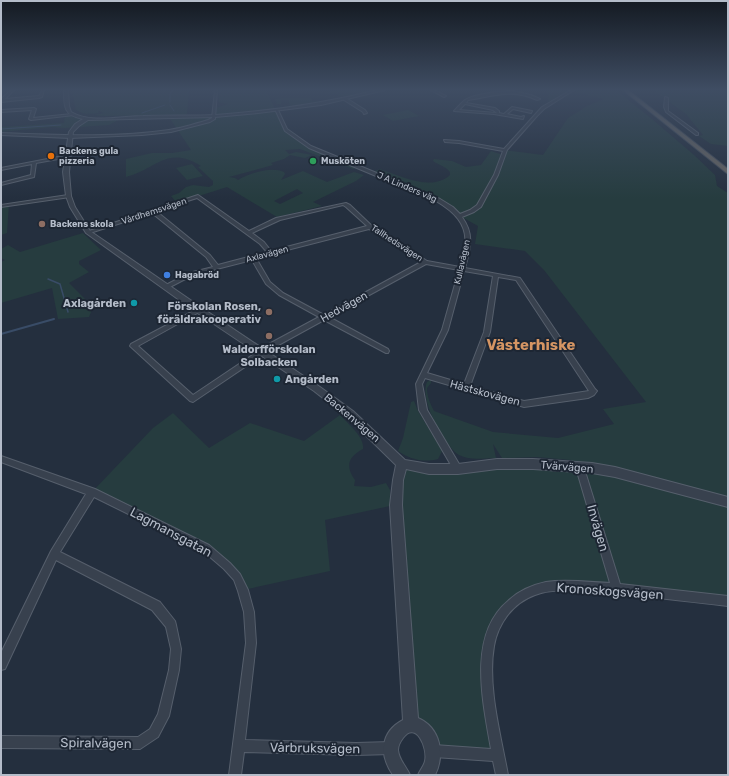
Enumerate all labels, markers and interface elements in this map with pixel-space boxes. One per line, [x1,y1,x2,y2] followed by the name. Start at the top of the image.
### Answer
[59,146,118,166] place label: Backens gula pizzeria
[46,151,56,161] marker: Backens gula pizzeria
[308,156,318,166] marker: Musköten
[321,156,365,166] place label: Musköten
[376,170,438,204] street label: J A Linders väg
[120,196,188,226] street label: Vårdhemsvägen
[37,219,47,229] marker: Backens skola
[50,219,113,229] place label: Backens skola
[369,223,425,263] street label: Tallhedsvägen
[452,239,472,285] street label: Kullavägen
[245,244,289,264] street label: Axlavägen
[162,270,172,280] marker: Hagabröd
[175,270,219,281] place label: Hagabröd
[318,289,370,325] street label: Hedvägen
[63,297,126,310] place label: Axlagården
[129,298,139,308] marker: Axlagården
[157,300,261,326] place label: Förskolan Rosen, föräldrakooperativ
[264,307,274,317] marker: Förskolan Rosen, föräldrakooperativ
[264,331,274,341] marker: Waldorfförskolan Solbacken
[486,336,576,354] district label: Västerhiske
[222,343,316,369] place label: Waldorfförskolan Solbacken
[285,373,339,386] place label: Angården
[272,374,282,384] marker: Angården
[448,377,522,409] street label: Hästskovägen
[321,391,383,445] street label: Backenvägen
[540,458,594,476] street label: Tvärvägen
[583,503,612,554] street label: Invägen
[127,504,214,561] street label: Lagmansgatan
[556,580,664,603] street label: Kronoskogsvägen
[60,735,132,752] street label: Spiralvägen
[270,740,360,757] street label: Vårbruksvägen

